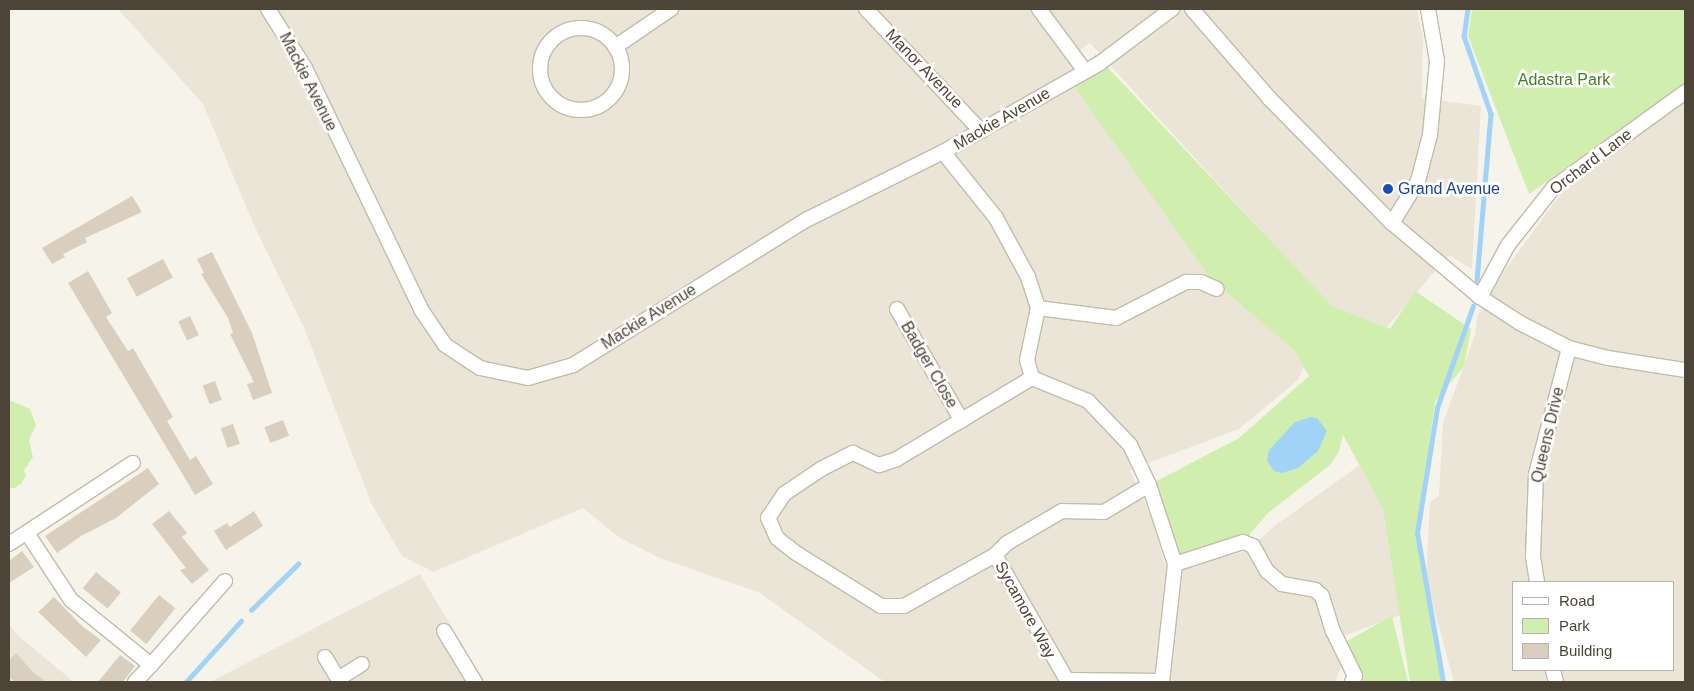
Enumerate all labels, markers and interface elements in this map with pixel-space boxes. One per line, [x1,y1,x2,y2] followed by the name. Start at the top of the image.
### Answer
[881,25,967,113] street label: Manor Avenue
[275,29,341,135] street label: Mackie Avenue
[1518,70,1610,90] park label: Adastra Park
[950,83,1054,155] street label: Mackie Avenue
[1546,125,1636,199] street label: Orchard Lane
[1398,179,1501,199] place label: Grand Avenue
[1382,183,1394,195] marker: Grand Avenue
[598,280,700,354] street label: Mackie Avenue
[896,318,962,412] street label: Badger Close
[1528,385,1568,485] street label: Queens Drive
[990,558,1060,662] street label: Sycamore Way
[1512,581,1674,671] legend
[1559,592,1595,609] text: Road
[1559,617,1590,634] text: Park
[1559,642,1612,659] text: Building

